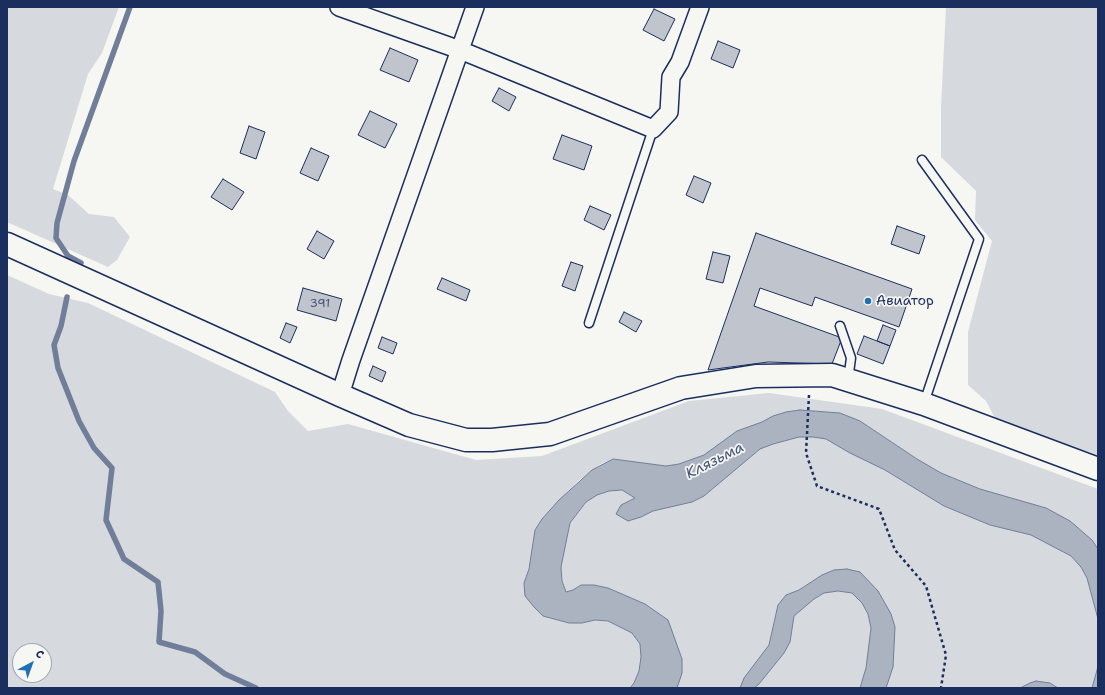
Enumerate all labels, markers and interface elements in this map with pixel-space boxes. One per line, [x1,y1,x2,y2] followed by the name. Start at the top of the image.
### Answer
[876,293,934,309] place label: Авиатор
[863,296,873,306] marker: Авиатор
[310,297,330,311] house number: 391
[683,439,747,483] water label: Клязьма
[12,643,52,683] north arrow
[32,646,47,662] text: С

